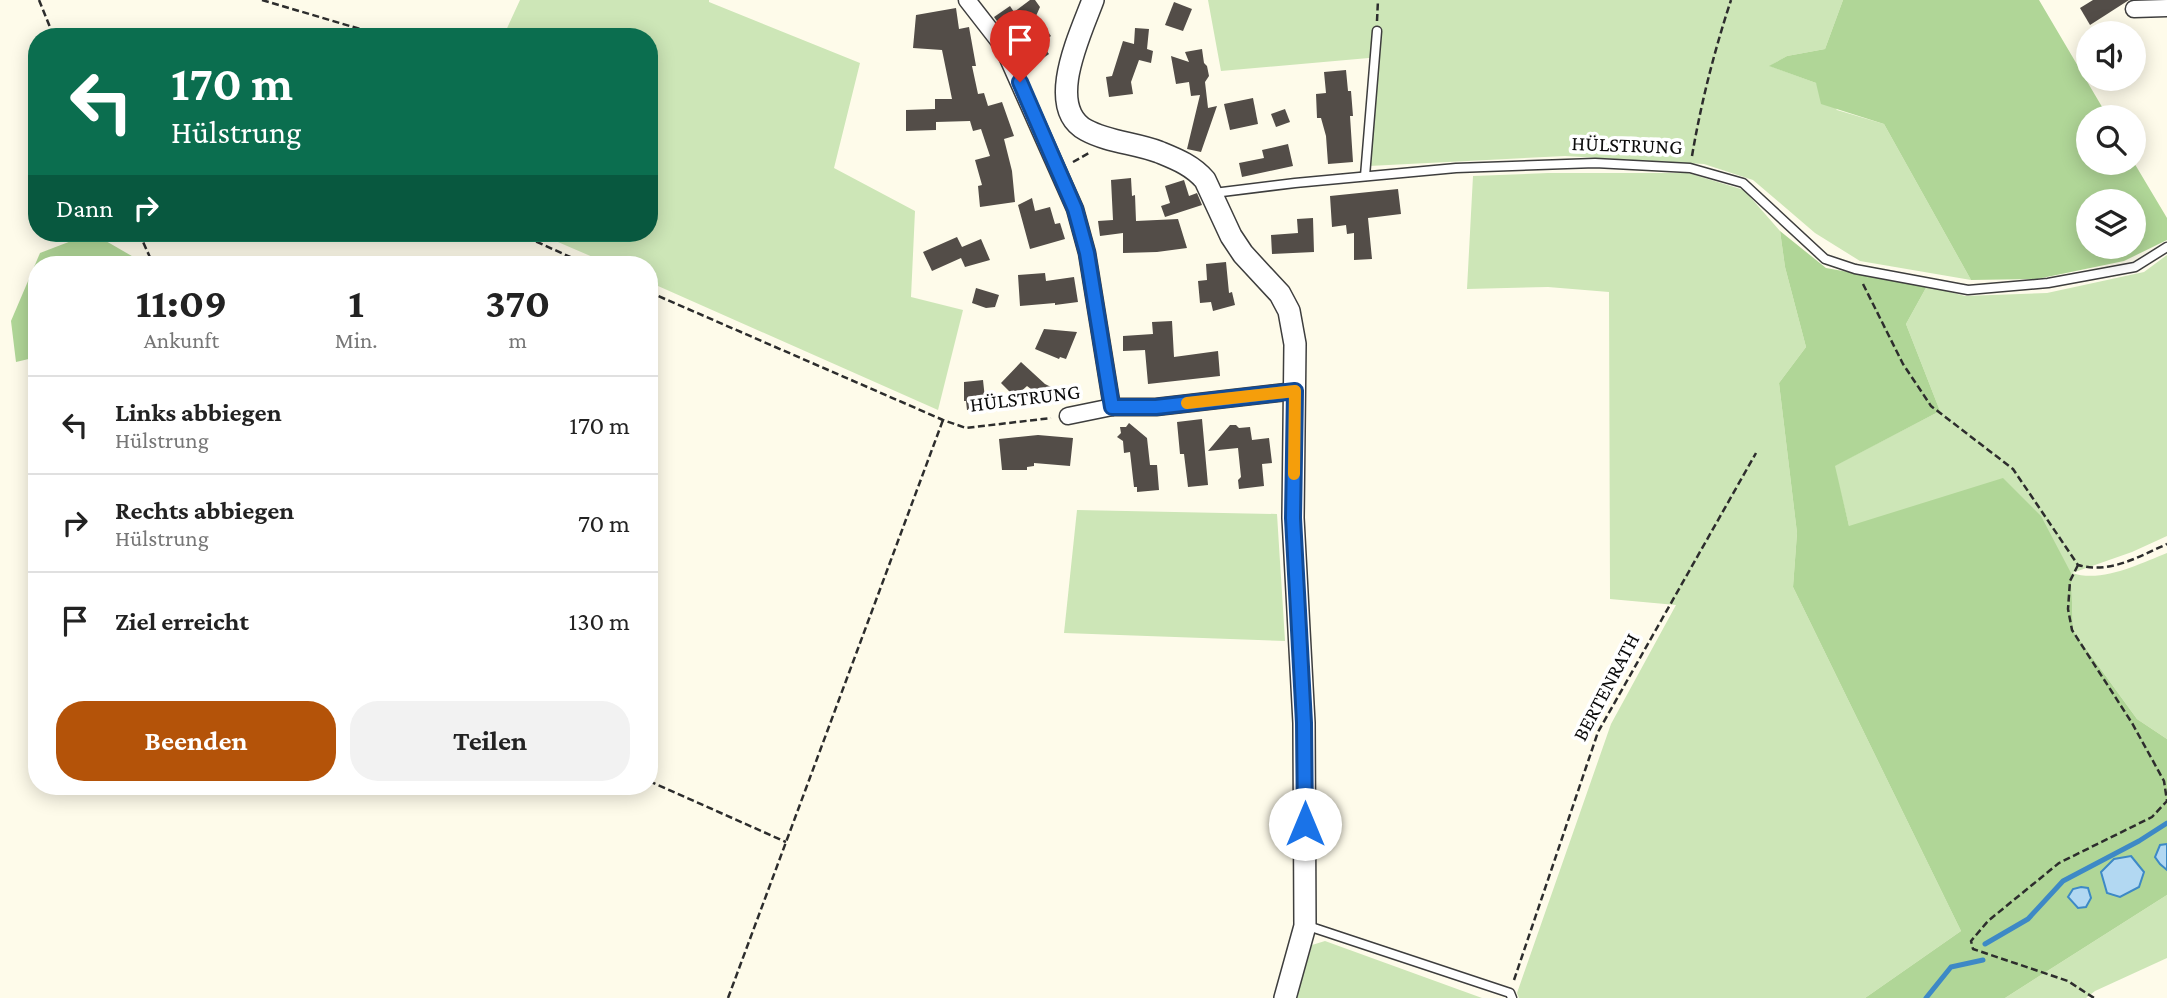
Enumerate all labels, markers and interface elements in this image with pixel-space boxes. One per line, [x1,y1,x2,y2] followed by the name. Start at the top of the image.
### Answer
[990,10,1050,82] pin
[1001,21,1039,59] icon: arrive
[2076,21,2146,259] map controls
[2076,21,2146,91] button: sound
[56,56,147,147] icon: left
[171,56,293,111] text: 170 m
[2076,105,2146,175] button: search
[171,114,302,150] text: Hülstrung
[1571,131,1683,159] street label: HÜLSTRUNG
[127,189,165,227] icon: right
[2076,189,2146,259] button: layers
[56,194,113,223] text: Dann
[136,279,227,326] text: 11:09
[348,279,364,326] text: 1
[485,279,550,326] text: 370
[144,327,219,353] text: Ankunft
[335,327,378,353] text: Min.
[509,327,527,353] text: m
[968,379,1082,417] street label: HÜLSTRUNG
[115,398,282,427] text: Links abbiegen
[56,406,94,444] icon: left
[569,411,630,440] text: 170 m
[115,427,209,453] text: Hülstrung
[115,496,294,525] text: Rechts abbiegen
[56,504,94,542] icon: right
[578,509,630,538] text: 70 m
[115,525,209,551] text: Hülstrung
[56,602,94,640] icon: arrive
[115,607,249,636] text: Ziel erreicht
[569,607,630,636] text: 130 m
[1568,629,1644,745] street label: BERTENRATH
[56,701,336,781] button: Beenden
[350,701,630,781] button: Teilen
[1268,787,1342,861] position arrow

